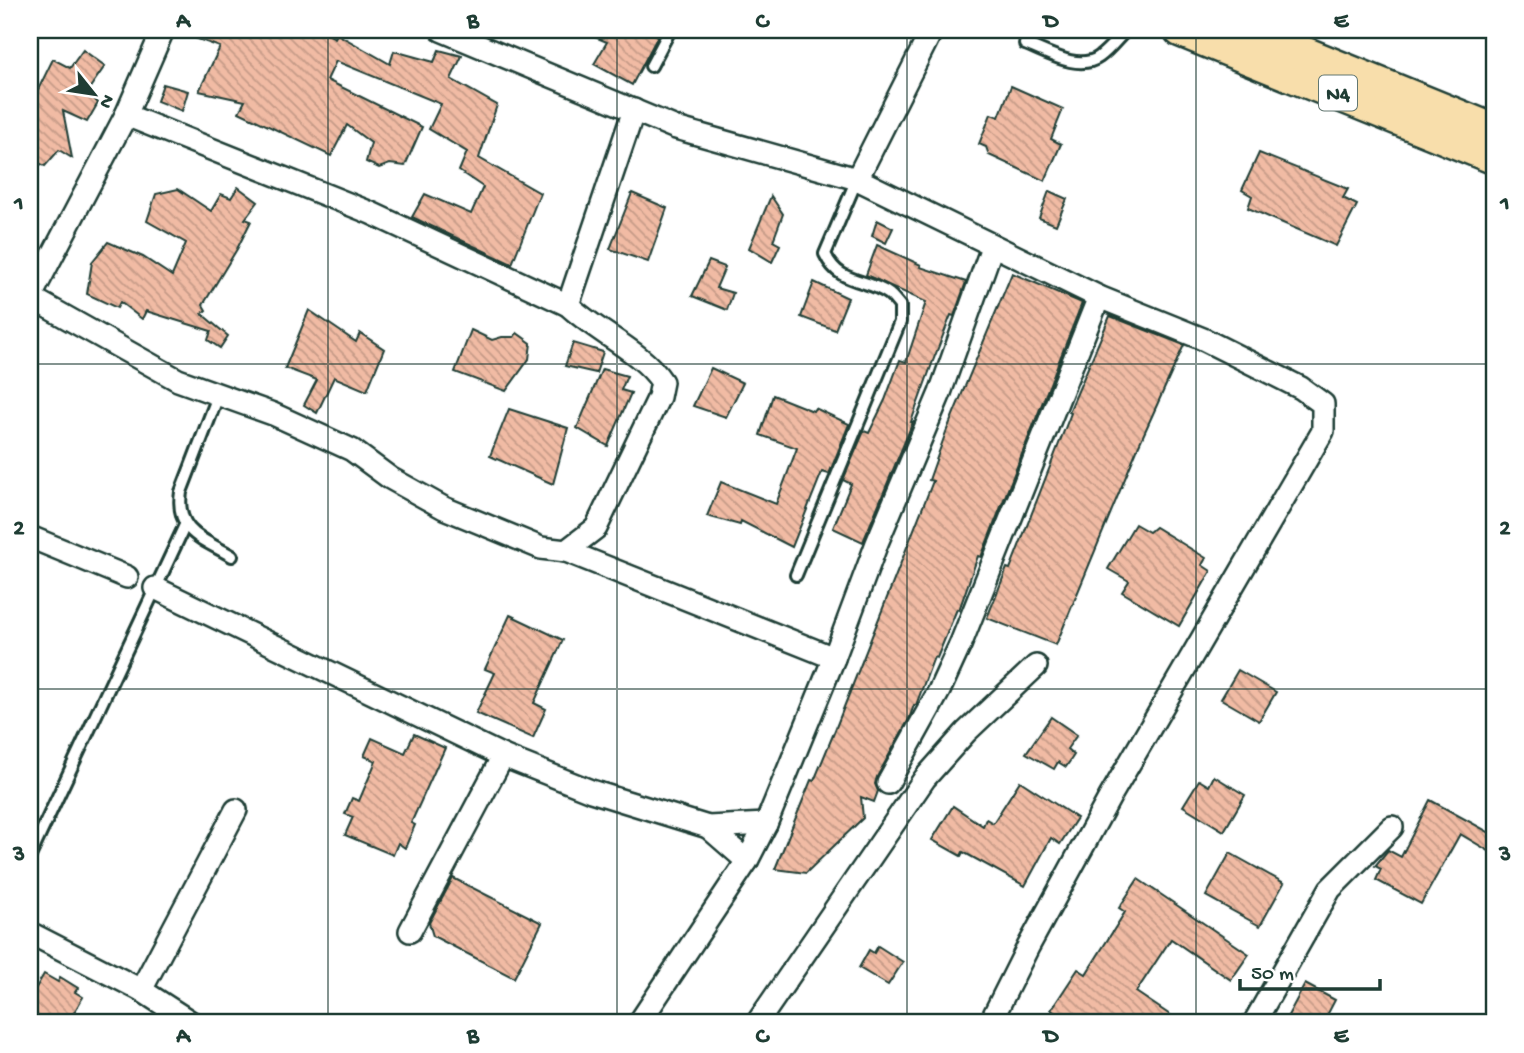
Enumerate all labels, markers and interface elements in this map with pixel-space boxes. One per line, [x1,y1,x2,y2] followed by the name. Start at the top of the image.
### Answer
[175,9,191,36] text: A
[466,9,480,36] text: B
[756,9,771,36] text: C
[1042,9,1060,36] text: D
[1334,9,1350,36] text: E
[60,60,130,130] north arrow
[1319,76,1357,110] road number: N4
[93,90,119,112] text: N
[13,191,24,218] text: 1
[1499,191,1510,218] text: 1
[13,516,25,543] text: 2
[1499,516,1511,543] text: 2
[12,842,25,869] text: 3
[1498,842,1511,869] text: 3
[1240,948,1380,992] scale bar
[1251,963,1294,988] text: 50 m
[175,1024,191,1051] text: A
[466,1024,480,1051] text: B
[756,1024,771,1051] text: C
[1042,1024,1060,1051] text: D
[1334,1024,1350,1051] text: E

